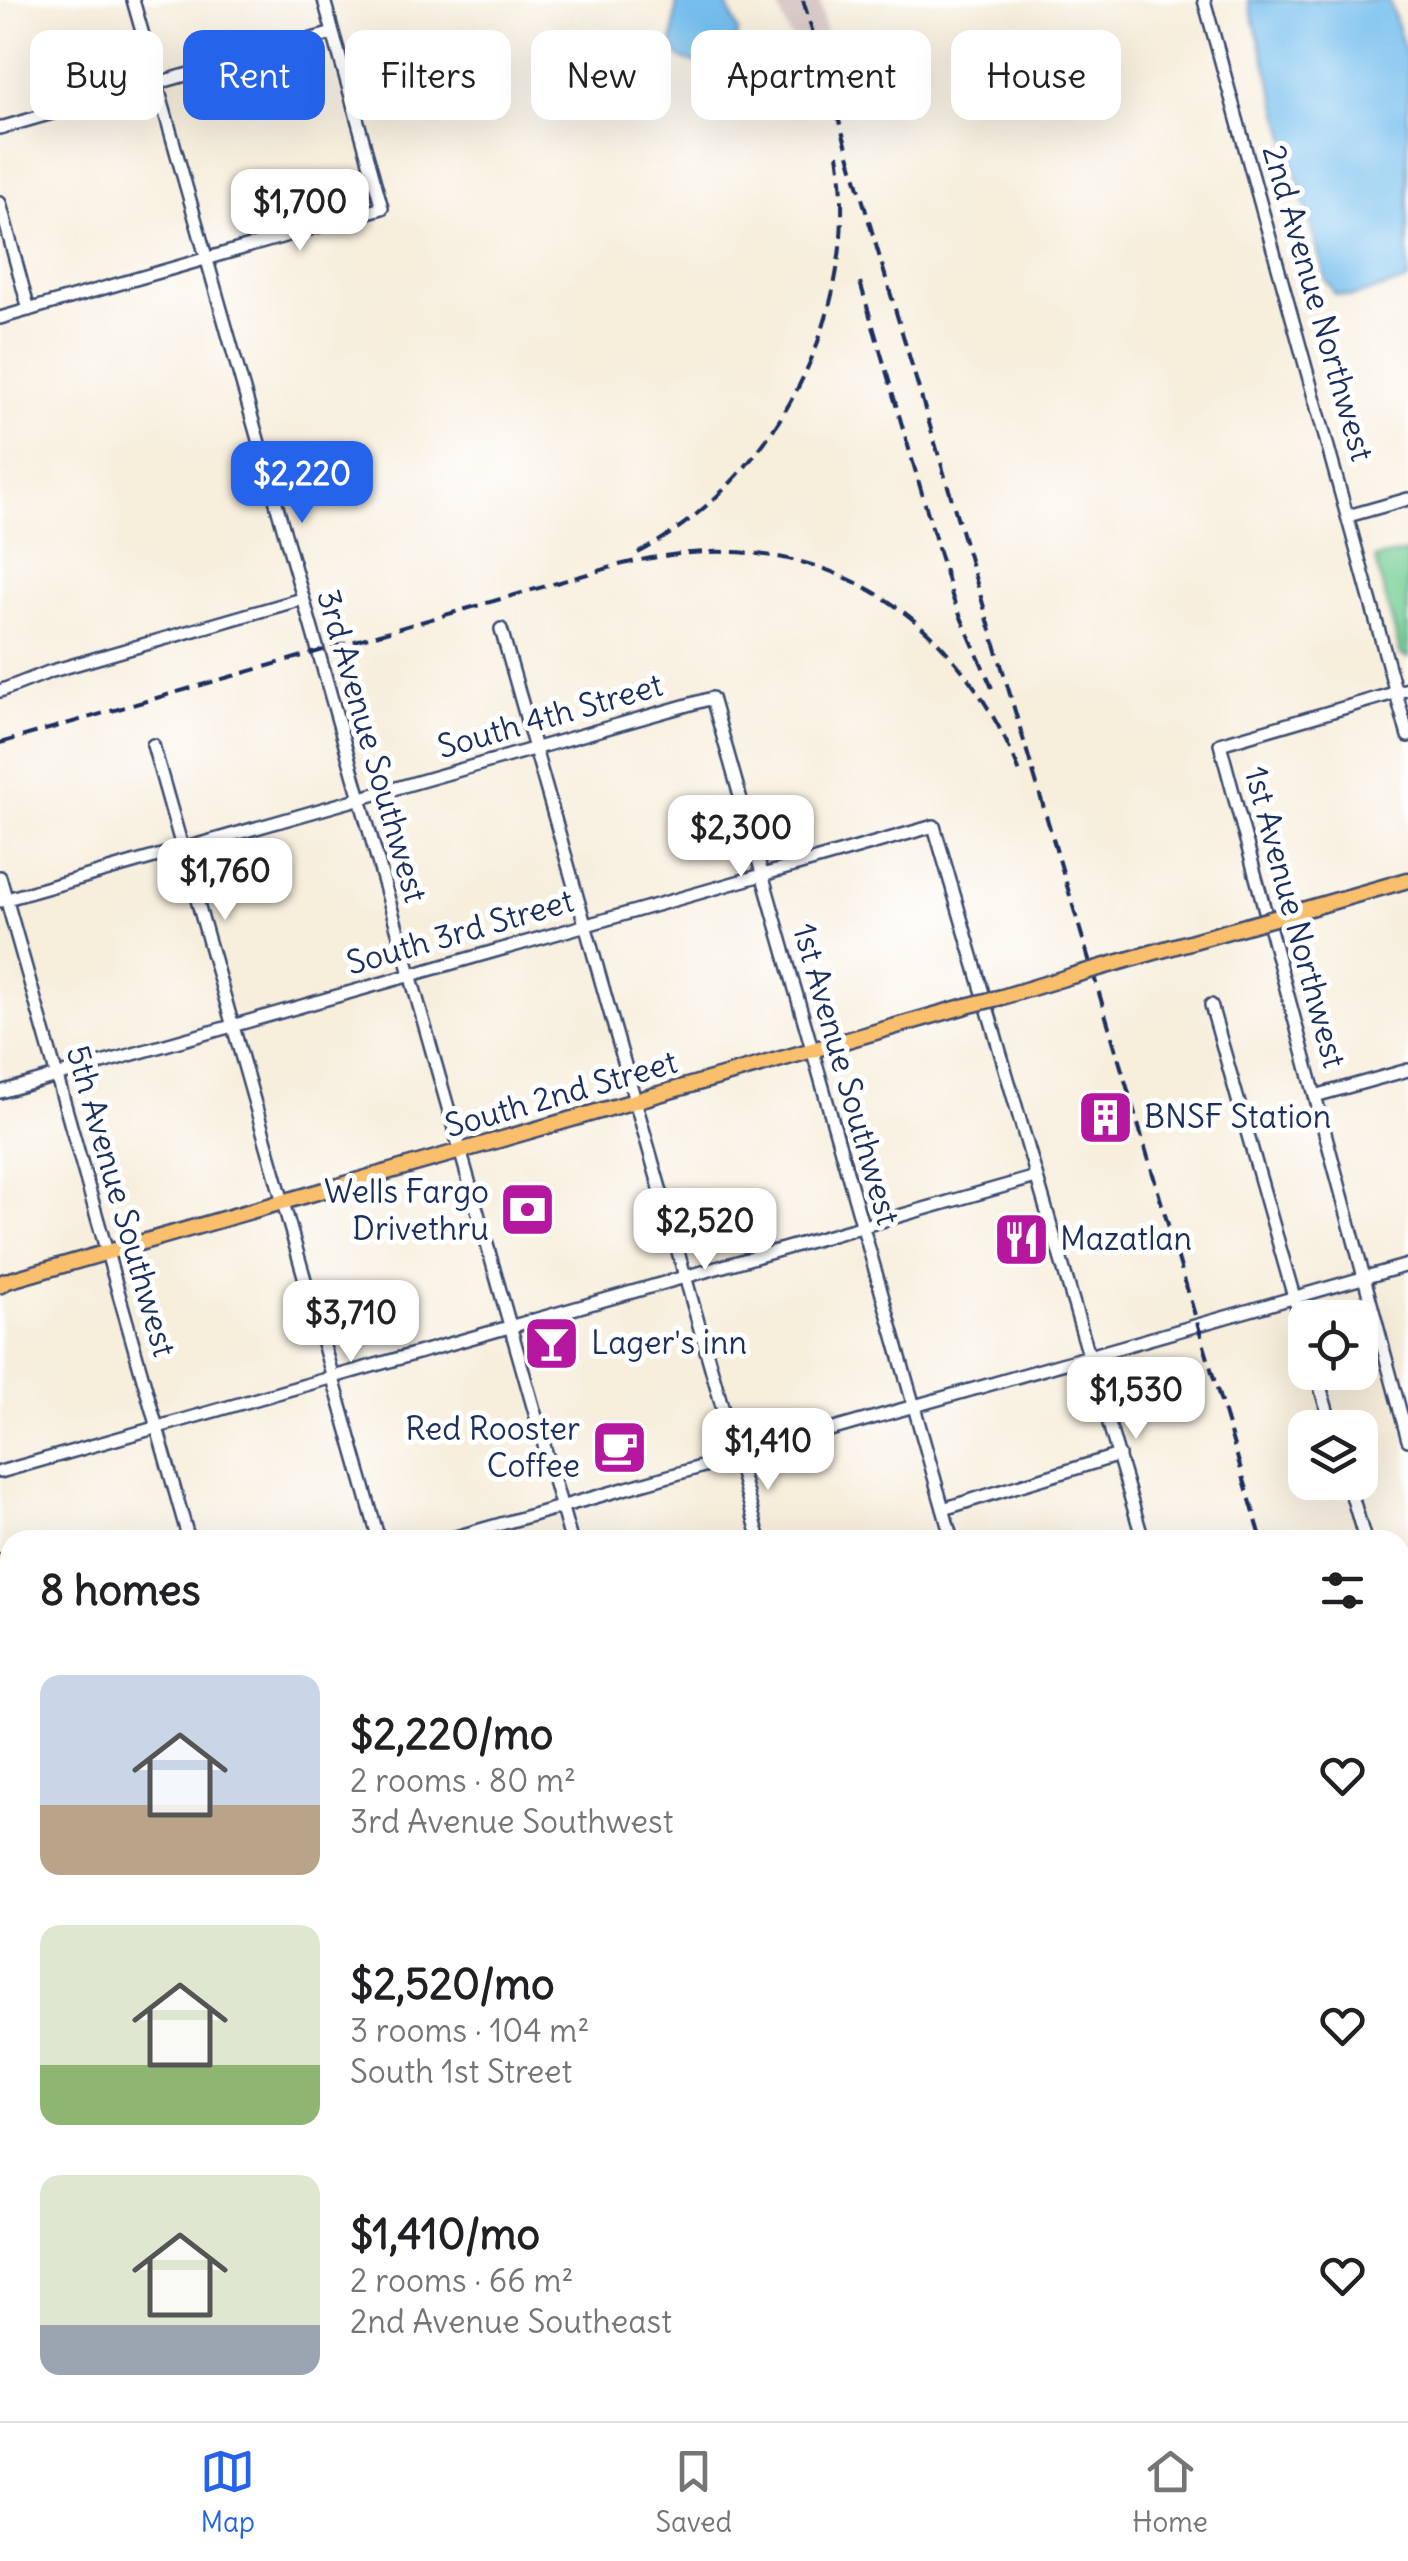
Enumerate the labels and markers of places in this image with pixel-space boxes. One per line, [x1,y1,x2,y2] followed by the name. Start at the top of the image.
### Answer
[219,169,381,254] pin: $1,700
[221,441,383,526] pin: $2,220
[660,795,822,880] pin: $2,300
[144,838,306,923] pin: $1,760
[1075,1087,1135,1147] building icon: BNSF Station
[1144,1096,1331,1137] place label: BNSF Station
[324,1171,489,1249] place label: Wells Fargo Drivethru
[498,1180,558,1240] bank icon: Wells Fargo Drivethru
[624,1188,786,1273] pin: $2,520
[991,1209,1051,1269] restaurant icon: Mazatlan
[1060,1218,1192,1259] place label: Mazatlan
[270,1280,432,1365] pin: $3,710
[522,1313,582,1373] bar icon: Lager's inn
[591,1322,747,1363] place label: Lager's inn
[1055,1357,1217,1442] pin: $1,530
[405,1408,580,1486] place label: Red Rooster Coffee
[687,1408,849,1493] pin: $1,410
[589,1417,649,1477] cafe icon: Red Rooster Coffee

